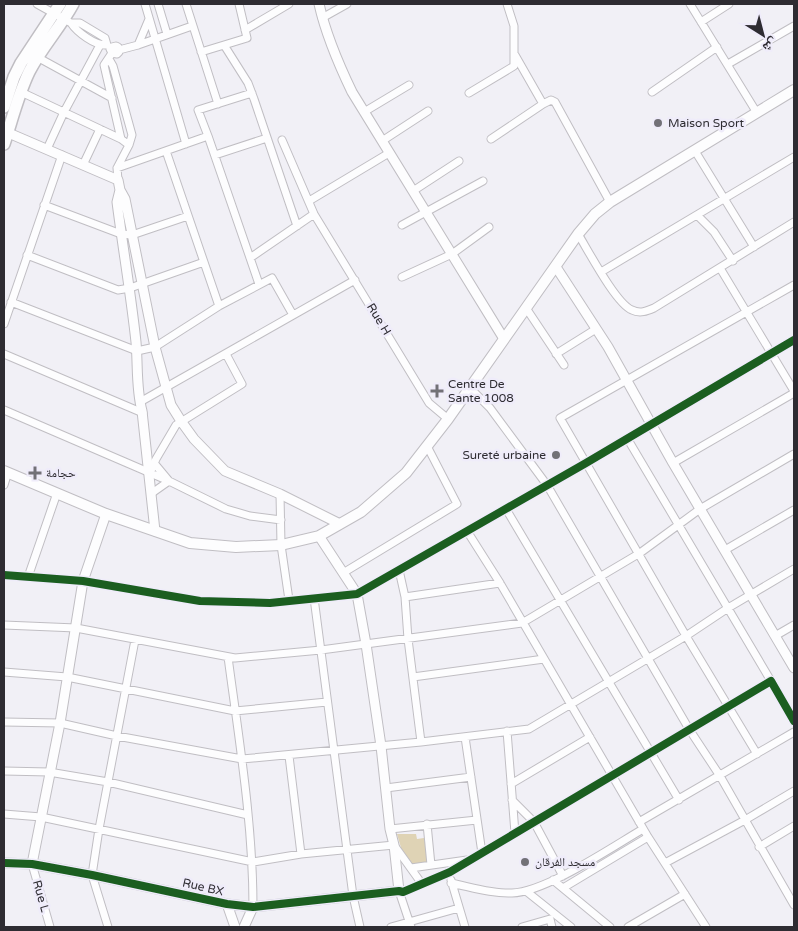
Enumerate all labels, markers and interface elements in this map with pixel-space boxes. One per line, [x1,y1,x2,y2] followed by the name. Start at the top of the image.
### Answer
[738,10,788,60] north arrow
[759,34,781,56] text: ش
[668,116,745,130] place label: Maison Sport
[652,117,664,129] marker: Maison Sport
[364,300,394,338] street label: Rue H
[448,377,514,405] place label: Centre De Sante 1008
[430,384,444,398] marker: Centre De Sante 1008
[462,448,546,462] place label: Sureté urbaine
[550,449,562,461] marker: Sureté urbaine
[28,466,42,480] marker: حجامة
[46,466,76,480] place label: حجامة
[535,855,595,869] place label: مسجد الفرقان
[519,856,531,868] marker: مسجد الفرقان
[181,875,225,899] street label: Rue BX
[30,878,52,914] street label: Rue L

